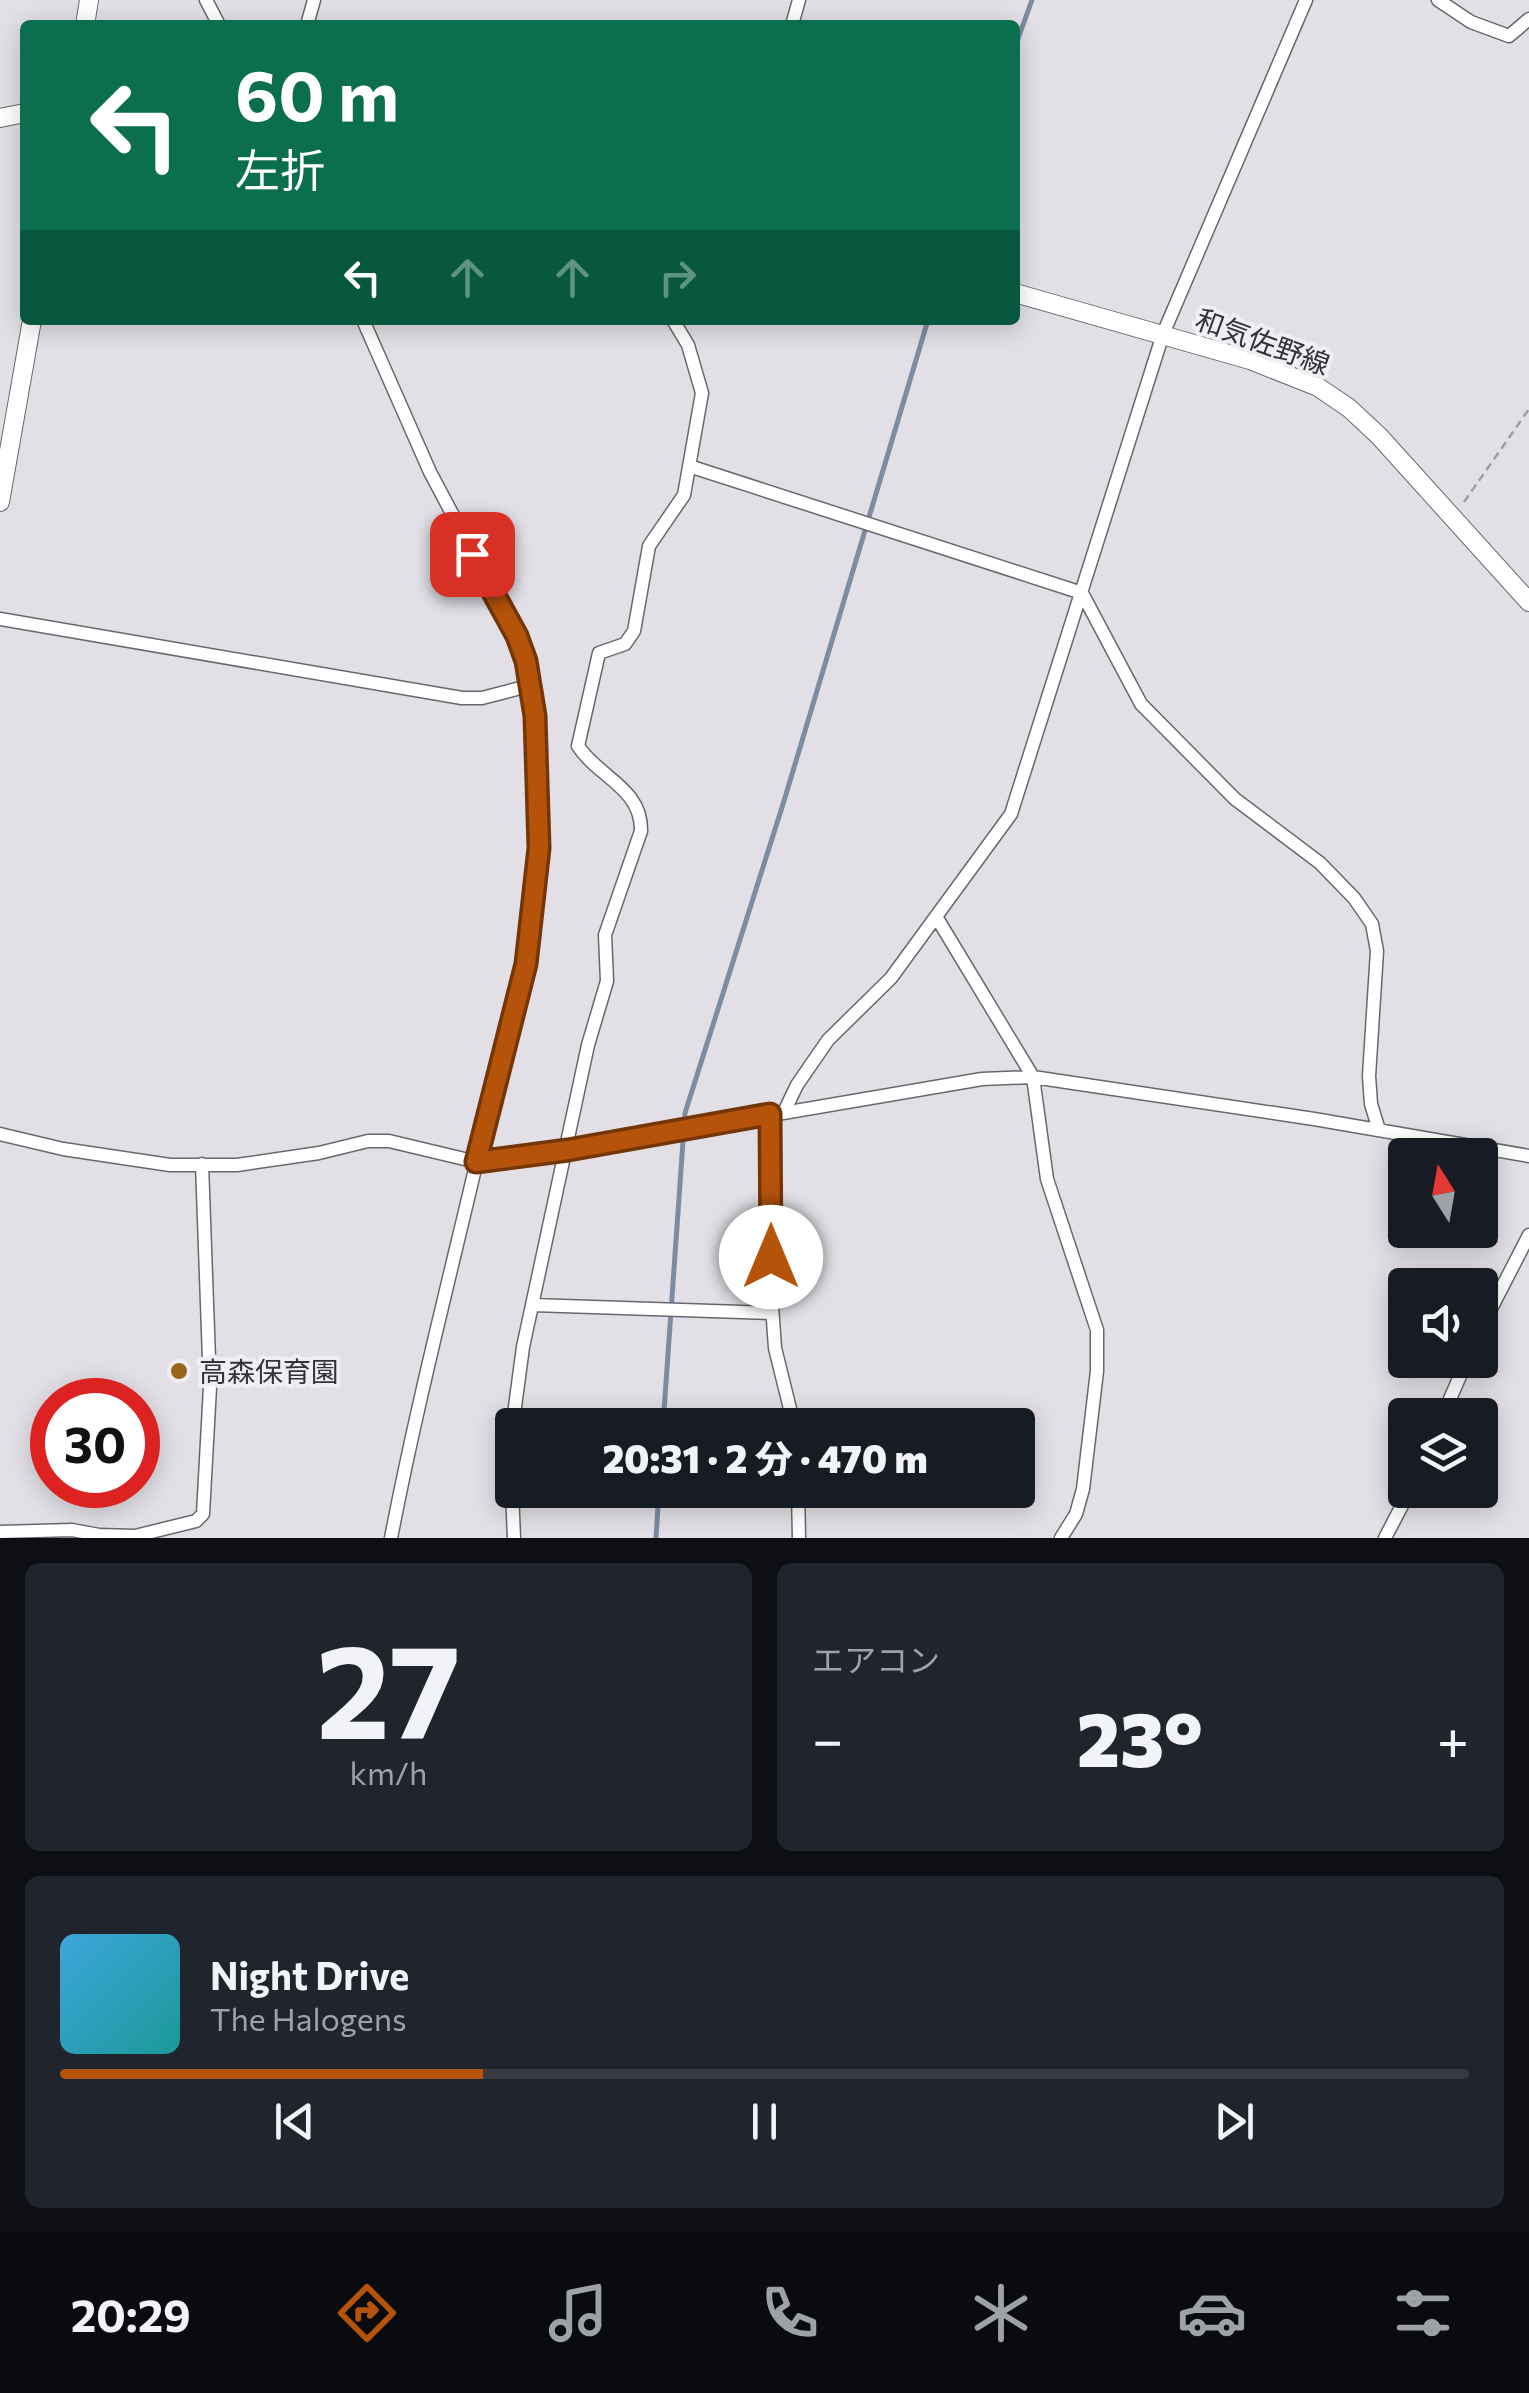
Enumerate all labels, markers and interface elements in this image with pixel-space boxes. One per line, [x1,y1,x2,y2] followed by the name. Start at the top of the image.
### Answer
[235,50,399,135] text: 60 m
[70,60,200,190] icon: left
[235,141,325,196] text: 左折
[335,250,390,305] icon: left
[440,250,495,305] icon: ahead
[545,250,600,305] icon: ahead
[650,250,705,305] icon: right
[1191,301,1335,381] street label: 和気佐野線
[430,512,515,597] pin
[445,527,500,582] icon: arrive
[1388,1138,1498,1248] north arrow
[1388,1138,1498,1508] map controls
[719,1205,823,1309] position arrow
[1388,1268,1498,1378] button: sound
[199,1354,339,1388] place label: 高森保育園
[168,1360,190,1382] marker: 高森保育園
[30,1378,160,1508] speed limit sign: 30
[1388,1398,1498,1508] button: layers
[602,1434,928,1481] text: 20:31 · 2 分 · 470 m
[316,1607,461,1766] text: 27
[812,1639,940,1679] text: エアコン
[1077,1691,1203,1782] text: 23°
[812,1704,843,1771] text: −
[1437,1704,1469,1771] text: +
[350,1752,427,1792] text: km/h
[210,1951,409,1998] text: Night Drive
[210,1998,407,2038] text: The Halogens
[267,2094,322,2149] icon: previous
[737,2094,792,2149] icon: pause
[1207,2094,1262,2149] icon: next
[332,2278,402,2348] icon: directions
[543,2278,613,2348] icon: music
[755,2278,825,2348] icon: phone
[966,2278,1036,2348] icon: climate
[1177,2278,1247,2348] icon: car
[1388,2278,1458,2348] icon: filters
[71,2286,191,2341] text: 20:29

